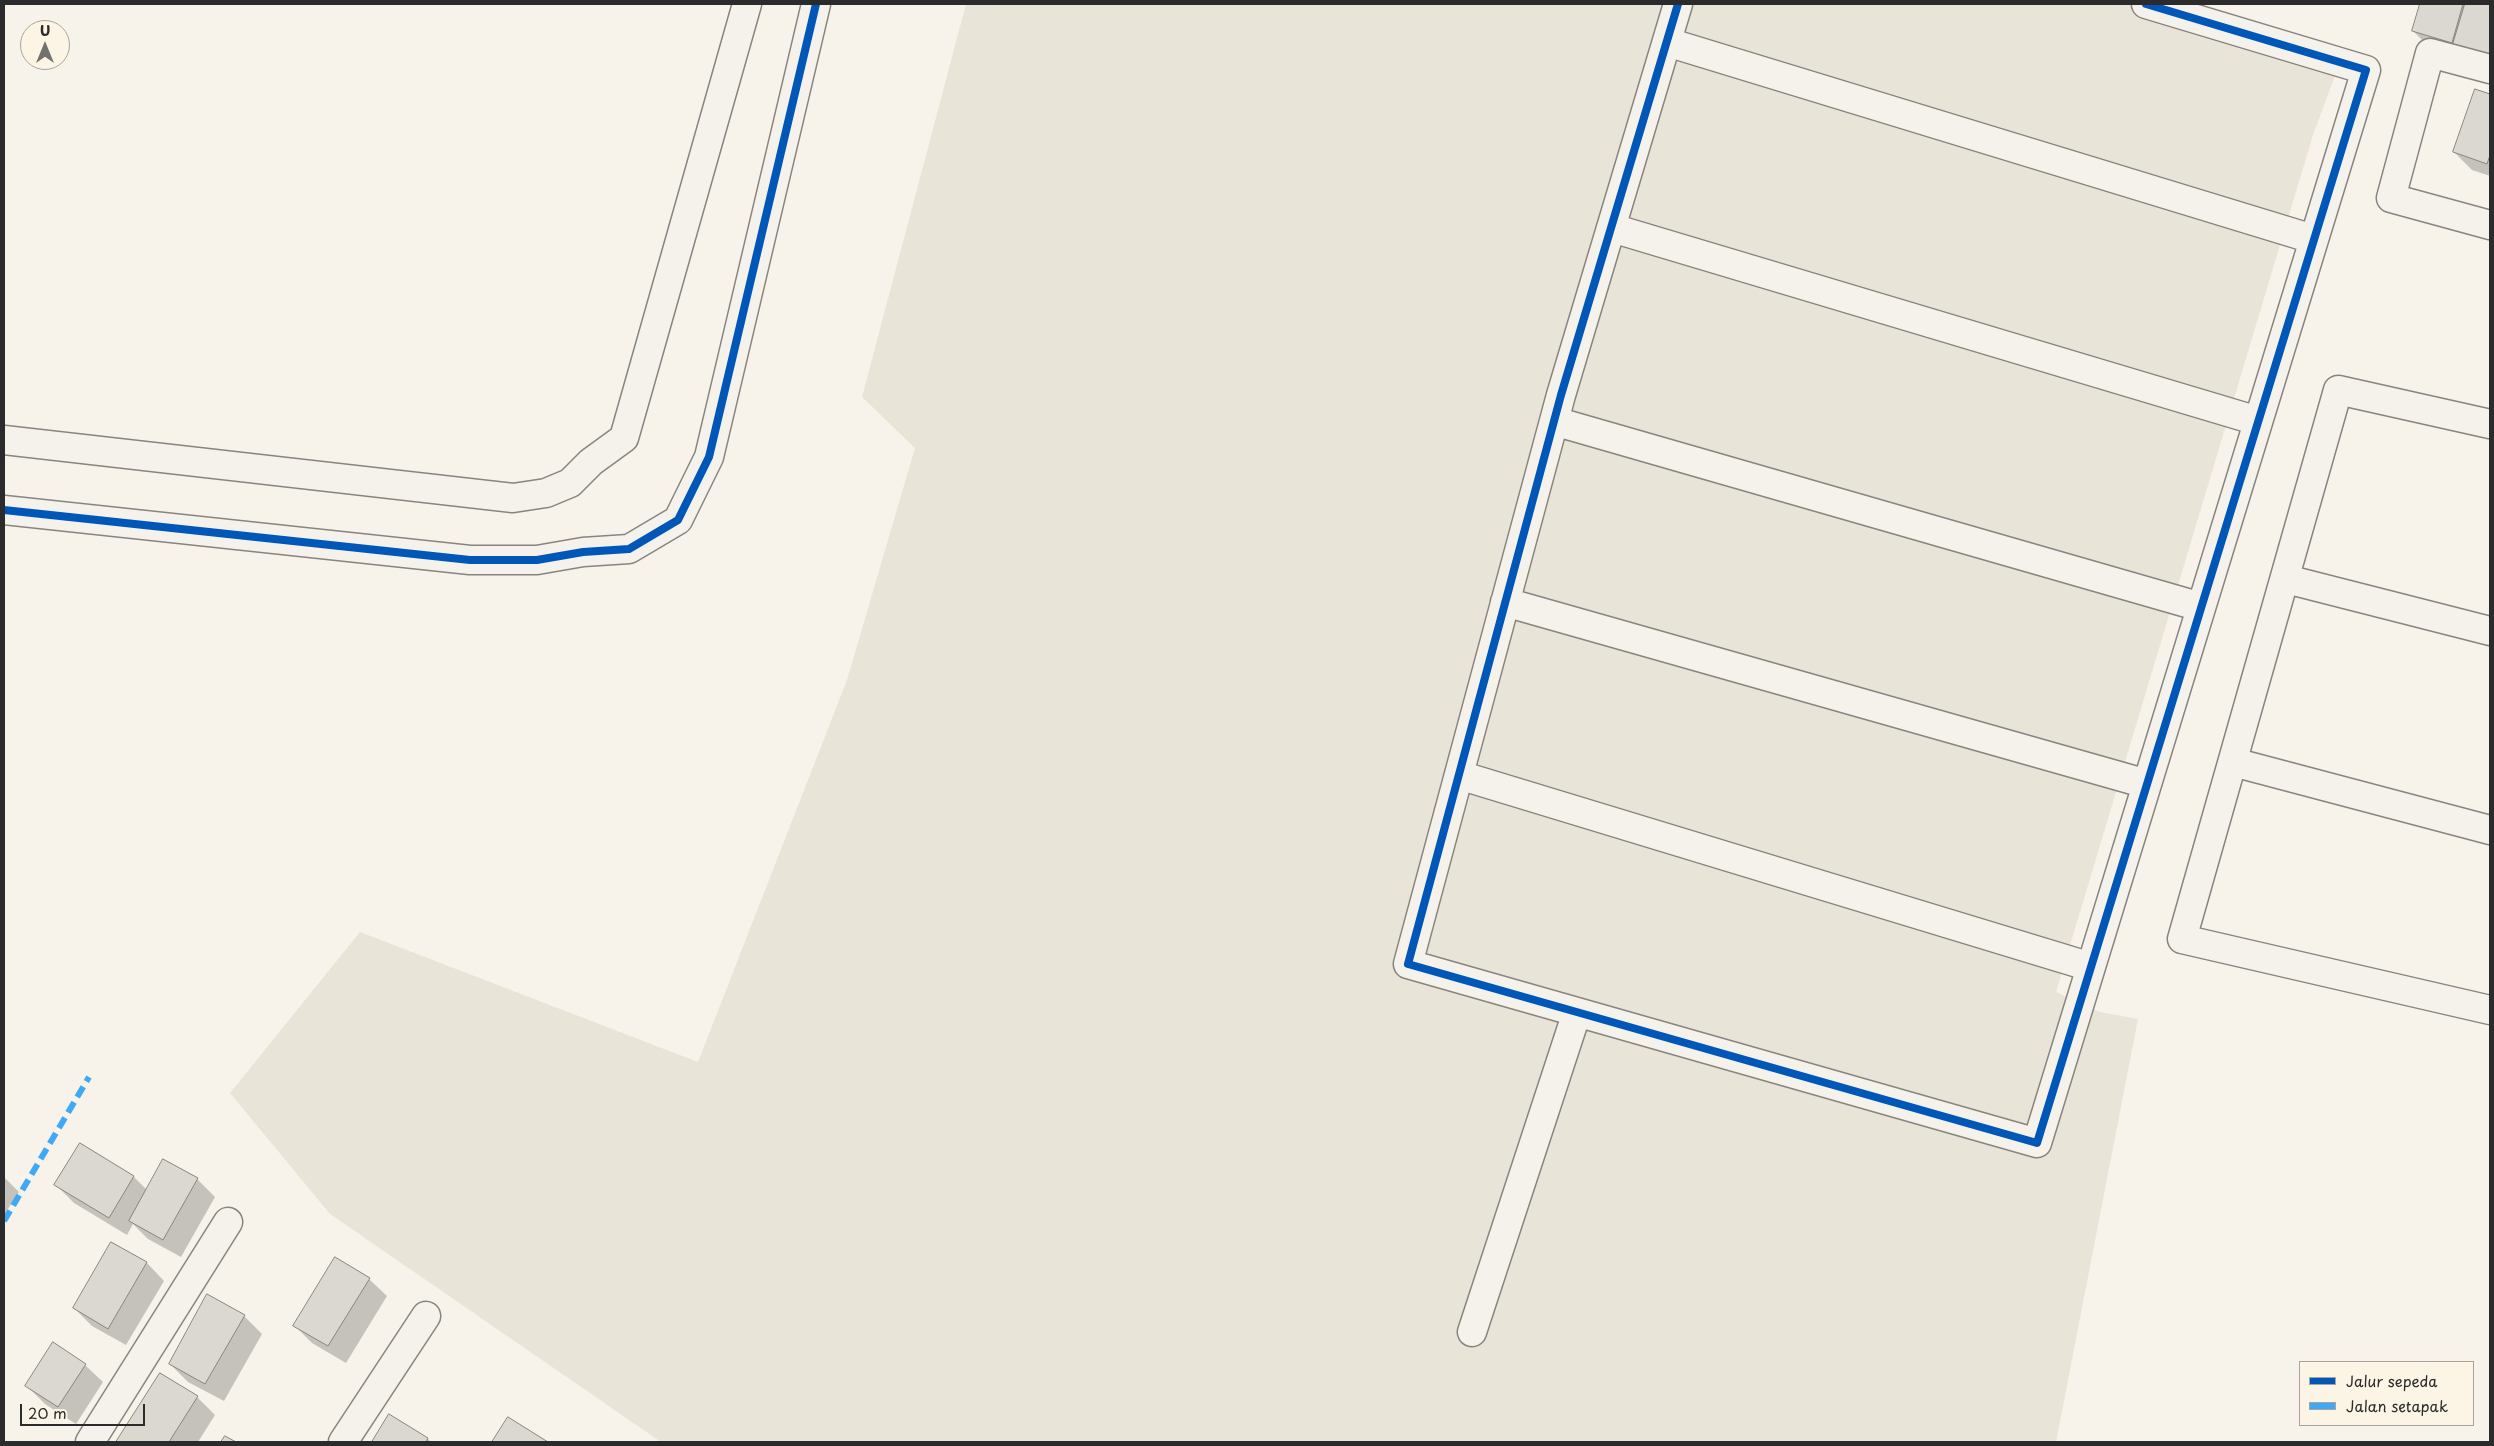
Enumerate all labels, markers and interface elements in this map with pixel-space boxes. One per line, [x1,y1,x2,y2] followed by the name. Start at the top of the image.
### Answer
[20,20,70,70] north arrow
[40,20,50,41] text: U
[2299,1361,2474,1426] legend
[2346,1369,2437,1392] text: Jalur sepeda
[22,1394,148,1426] scale bar
[2346,1394,2448,1417] text: Jalan setapak
[28,1401,67,1424] text: 20 m

